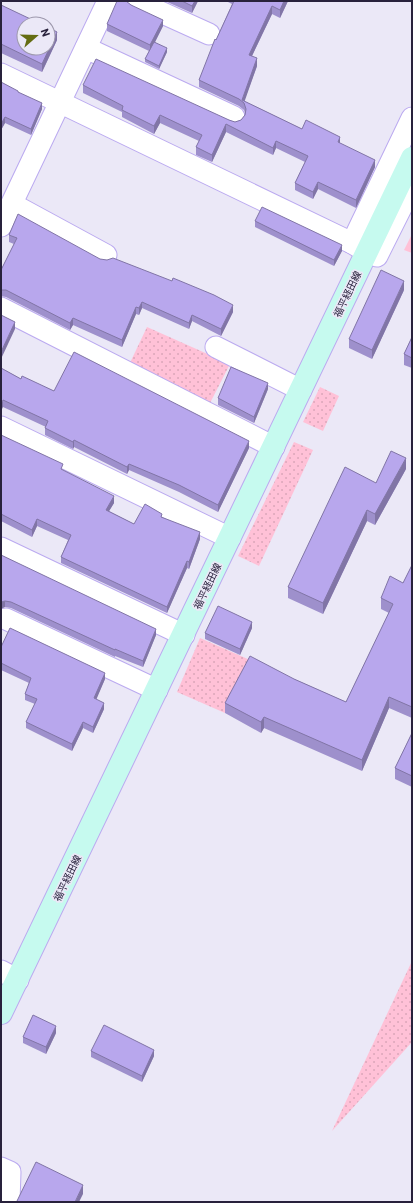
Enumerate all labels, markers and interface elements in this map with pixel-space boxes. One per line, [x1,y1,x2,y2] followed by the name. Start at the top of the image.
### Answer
[16,16,56,56] north arrow
[39,27,53,38] text: N
[331,269,363,319] street label: 福平経田線
[191,561,223,611] street label: 福平経田線
[51,853,83,903] street label: 福平経田線

